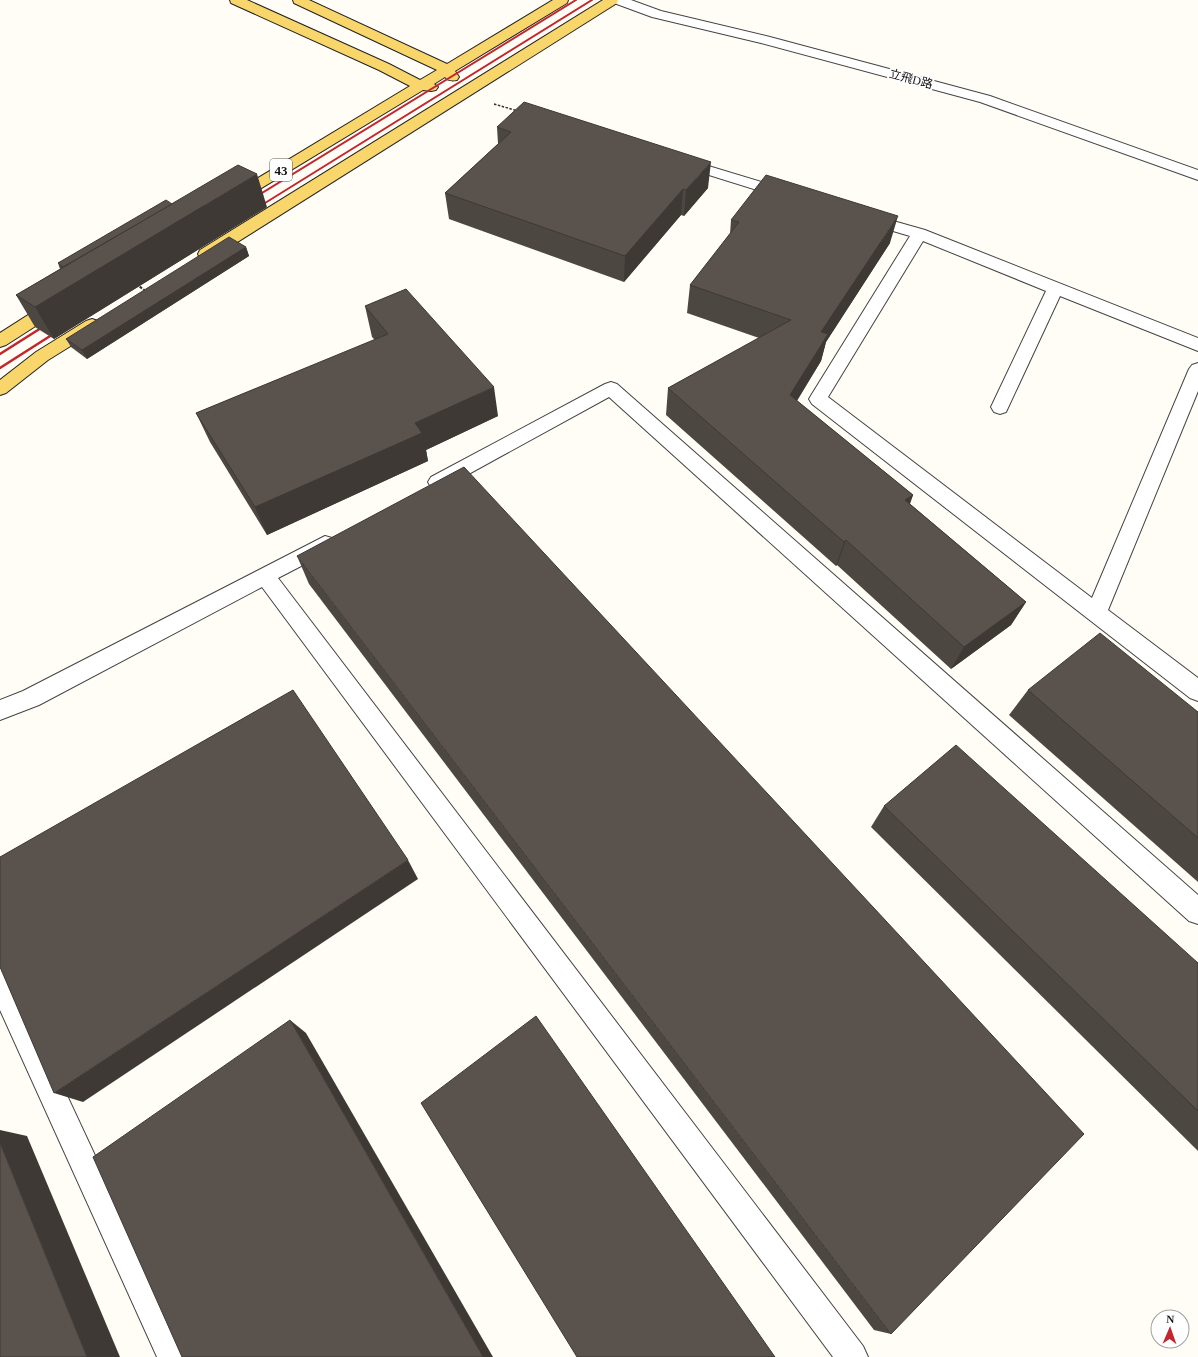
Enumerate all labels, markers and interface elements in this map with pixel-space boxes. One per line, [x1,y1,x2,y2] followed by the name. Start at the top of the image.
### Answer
[888,66,934,92] street label: 立飛D路
[270,159,292,181] road number: 43
[1150,1309,1190,1349] north arrow
[1166,1313,1175,1325] text: N

